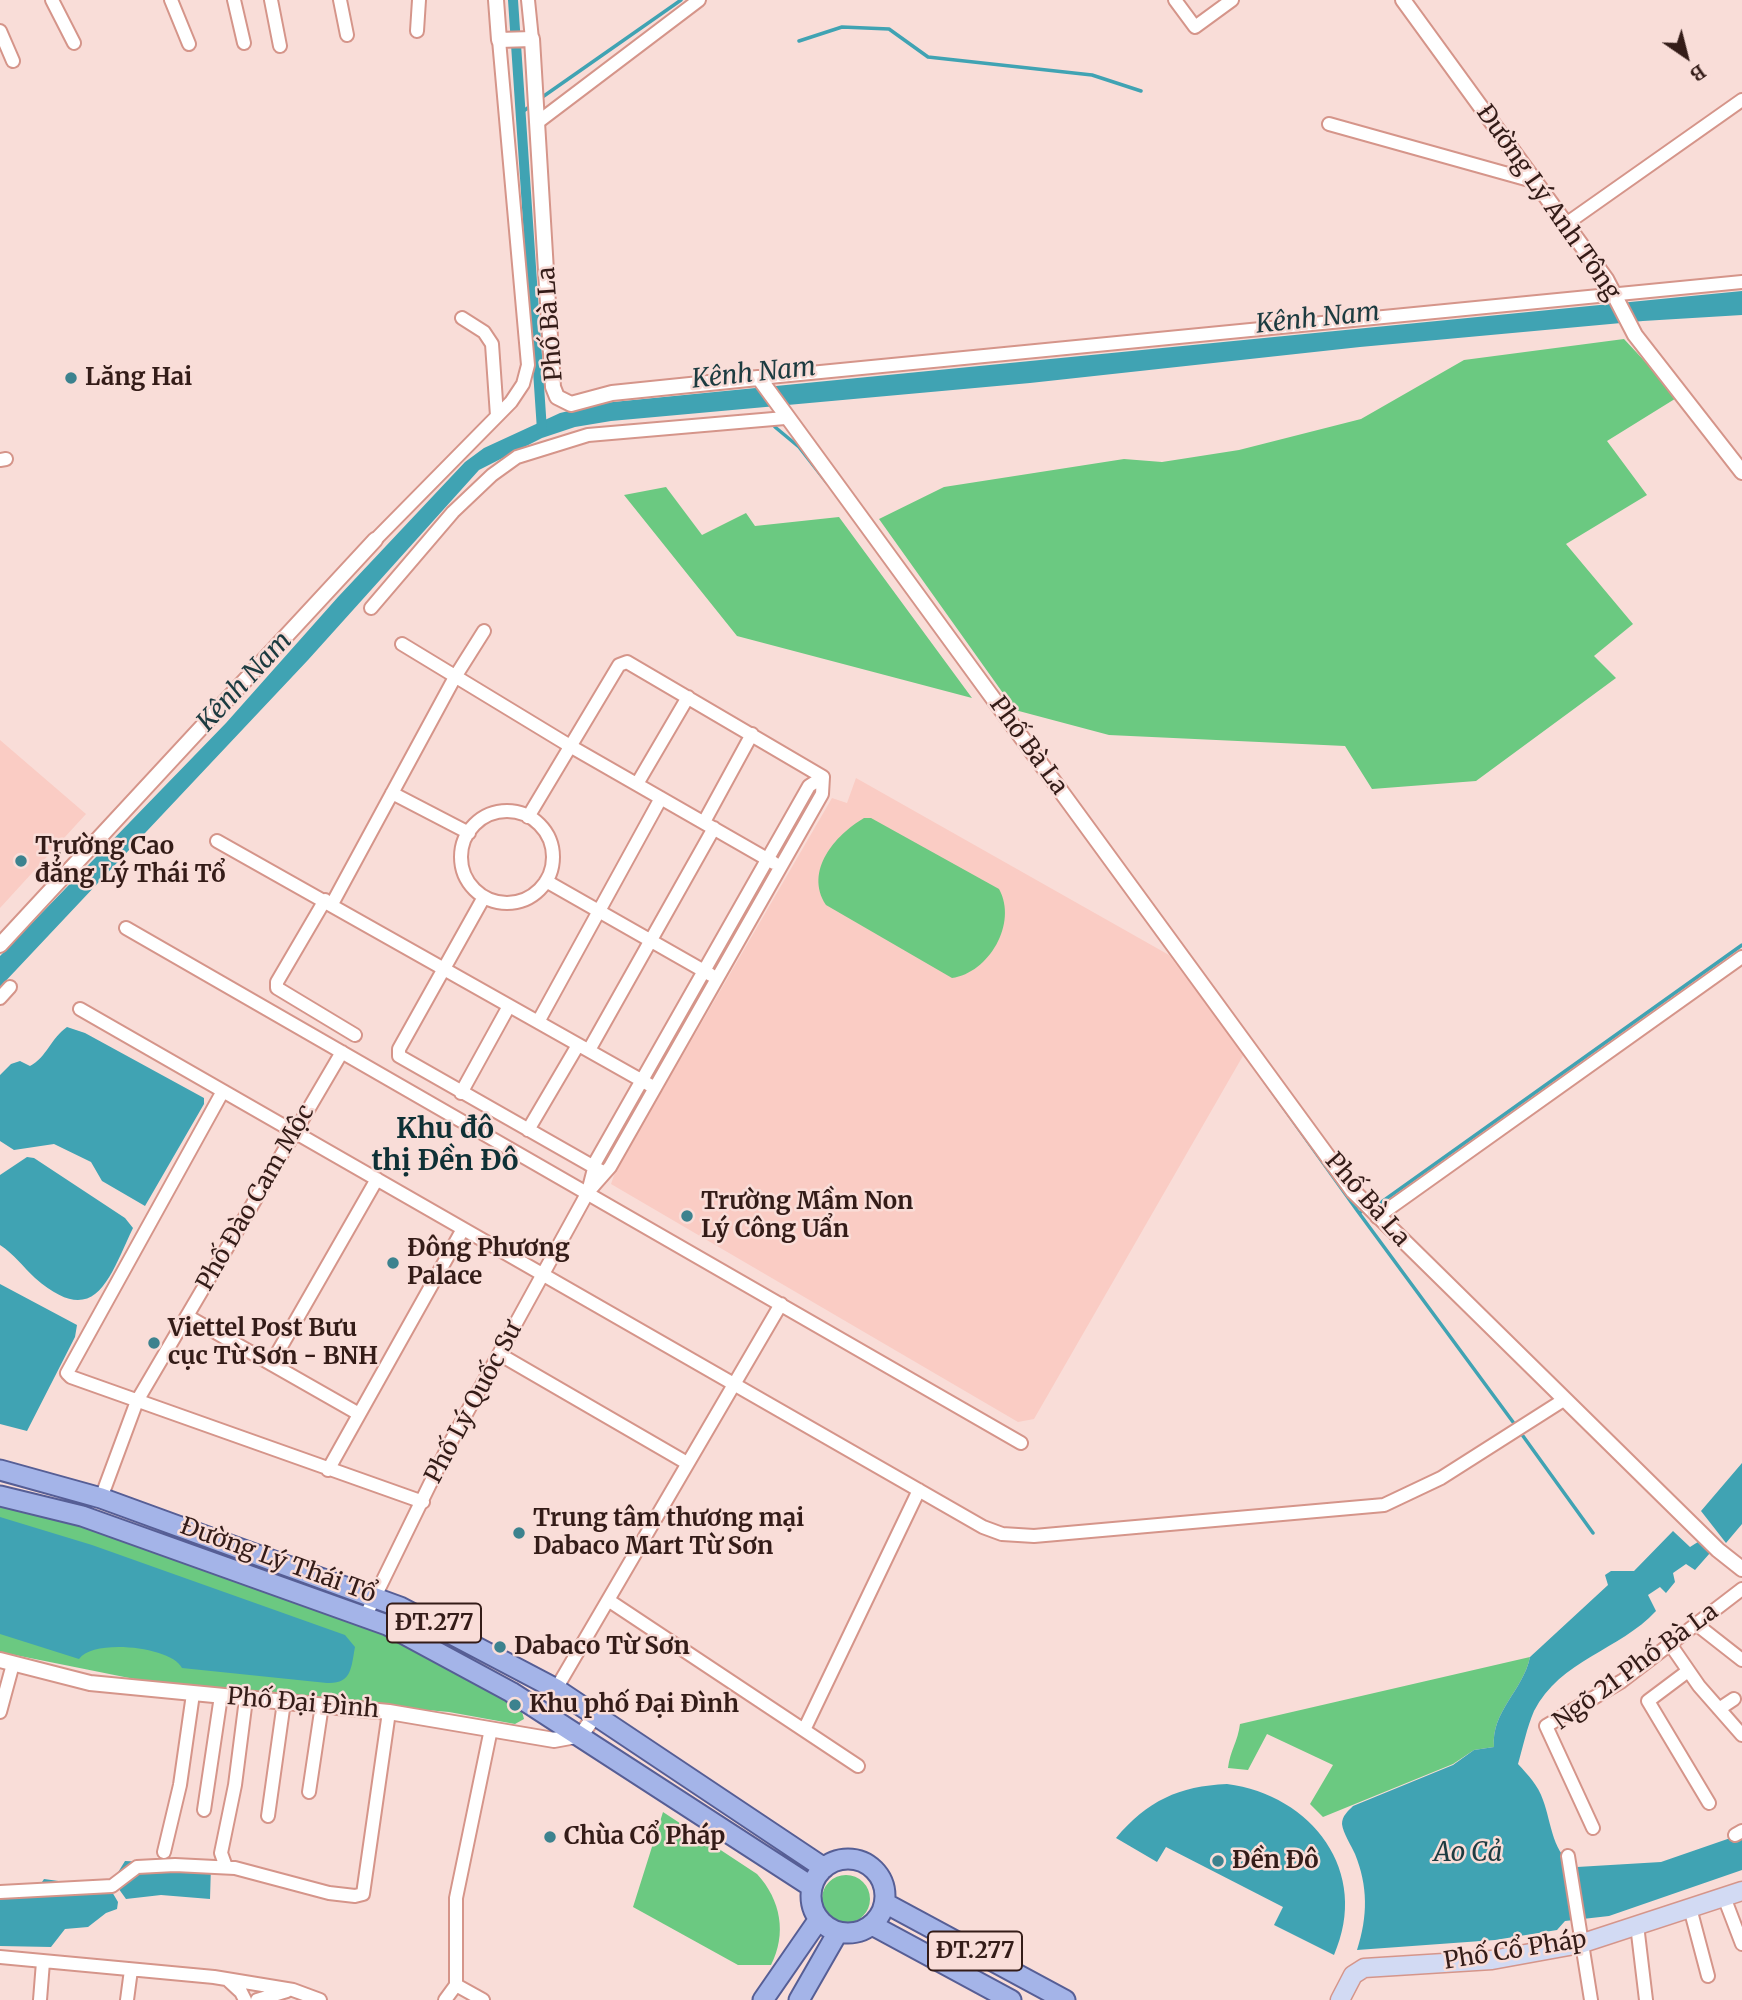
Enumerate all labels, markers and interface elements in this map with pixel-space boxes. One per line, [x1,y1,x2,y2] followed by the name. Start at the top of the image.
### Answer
[1651,21,1721,91] north arrow
[1686,60,1710,87] text: B
[1470,100,1626,306] street label: Đường Lý Anh Tông
[533,266,569,382] street label: Phố Bà La
[1254,297,1382,341] water label: Kênh Nam
[690,352,818,396] water label: Kênh Nam
[85,364,192,392] place label: Lăng Hai
[63,370,79,386] marker: Lăng Hai
[191,626,299,738] water label: Kênh Nam
[983,691,1073,801] street label: Phố Bà La
[35,833,225,889] place label: Trường Cao đẳng Lý Thái Tổ
[13,853,29,869] marker: Trường Cao đẳng Lý Thái Tổ
[191,1100,321,1296] street label: Phố Đào Cam Mộc
[371,1113,519,1179] district label: Khu đô thị Đền Đô
[1319,1147,1415,1253] street label: Phố Bà La
[701,1188,913,1244] place label: Trường Mầm Non Lý Công Uẩn
[679,1208,695,1224] marker: Trường Mầm Non Lý Công Uẩn
[407,1235,570,1291] place label: Đông Phương Palace
[385,1255,401,1271] marker: Đông Phương Palace
[168,1315,378,1371] place label: Viettel Post Bưu cục Từ Sơn - BNH
[419,1318,529,1488] street label: Phố Lý Quốc Sư
[146,1335,162,1351] marker: Viettel Post Bưu cục Từ Sơn - BNH
[533,1505,804,1561] place label: Trung tâm thương mại Dabaco Mart Từ Sơn
[176,1512,380,1610] street label: Đường Lý Thái Tổ
[511,1525,527,1541] marker: Trung tâm thương mại Dabaco Mart Từ Sơn
[1548,1598,1724,1736] street label: Ngõ 21 Phố Bà La
[387,1604,481,1642] road number: ĐT.277
[514,1633,690,1661] place label: Dabaco Từ Sơn
[492,1639,508,1655] marker: Dabaco Từ Sơn
[226,1683,380,1725] street label: Phố Đại Đình
[529,1691,739,1719] place label: Khu phố Đại Đình
[507,1697,523,1713] marker: Khu phố Đại Đình
[564,1823,725,1851] place label: Chùa Cổ Pháp
[542,1829,558,1845] marker: Chùa Cổ Pháp
[1434,1838,1502,1870] water label: Ao Cả
[1232,1847,1319,1875] place label: Đền Đô
[1210,1853,1226,1869] marker: Đền Đô
[1442,1926,1588,1976] street label: Phố Cổ Pháp
[928,1932,1022,1970] road number: ĐT.277

